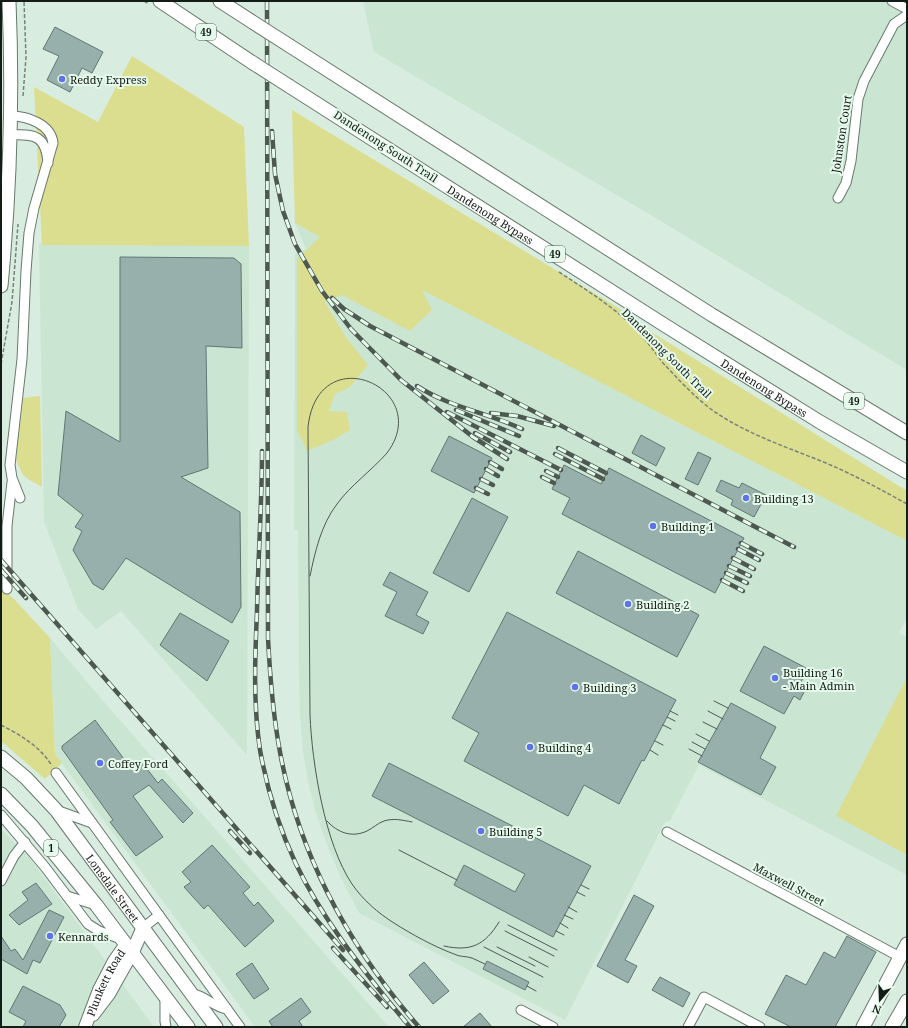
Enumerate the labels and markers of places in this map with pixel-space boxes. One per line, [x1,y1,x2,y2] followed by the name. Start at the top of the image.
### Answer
[70,72,147,87] place label: Reddy Express
[57,74,67,84] marker: Reddy Express
[754,491,814,506] place label: Building 13
[741,493,751,503] marker: Building 13
[661,519,714,534] place label: Building 1
[648,521,658,531] marker: Building 1
[636,597,689,612] place label: Building 2
[623,599,633,609] marker: Building 2
[783,665,855,693] place label: Building 16 - Main Admin
[770,673,780,683] marker: Building 16 - Main Admin
[583,680,636,695] place label: Building 3
[570,682,580,692] marker: Building 3
[538,740,591,755] place label: Building 4
[525,742,535,752] marker: Building 4
[108,756,168,771] place label: Coffey Ford
[95,758,105,768] marker: Coffey Ford
[489,824,542,839] place label: Building 5
[476,826,486,836] marker: Building 5
[58,929,109,944] place label: Kennards
[45,931,55,941] marker: Kennards

